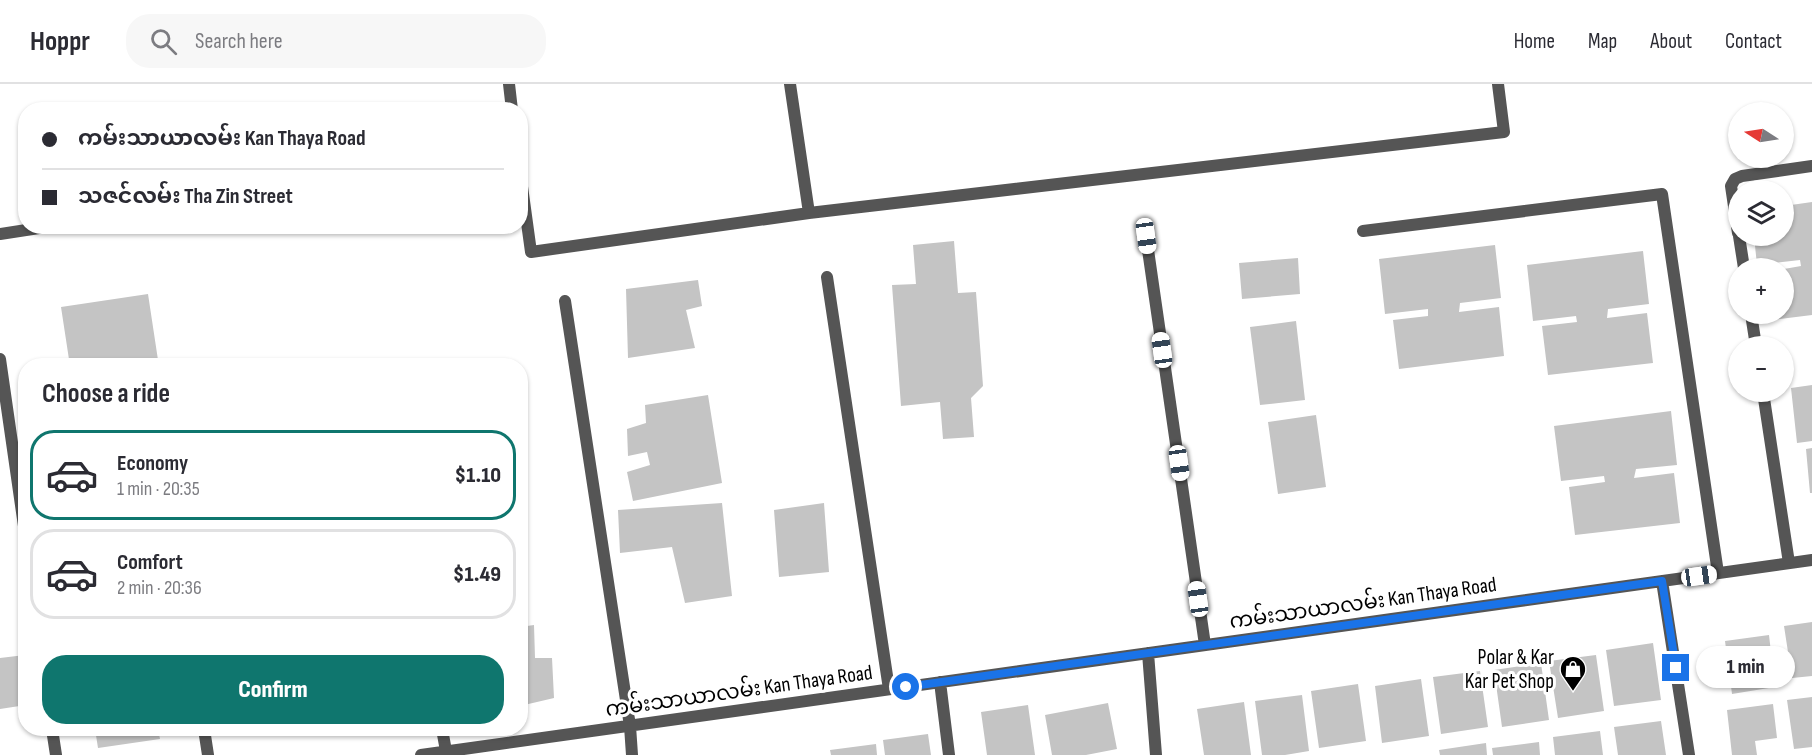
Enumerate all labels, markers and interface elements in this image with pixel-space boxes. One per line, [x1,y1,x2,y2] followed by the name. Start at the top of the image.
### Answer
[126,14,546,68] search box
[30,25,90,58] text: Hoppr
[147,25,180,58] icon: search
[195,28,282,55] text: Search here
[1514,29,1555,54] text: Home
[1588,29,1617,54] text: Map
[1650,29,1692,54] text: About
[1725,29,1782,54] text: Contact
[1728,102,1794,168] north arrow
[1728,102,1794,402] map controls
[78,125,366,152] text: ကမ်းသာယာလမ်း Kan Thaya Road
[1728,180,1794,246] button: layers
[78,183,293,210] text: သဇင်လမ်း Tha Zin Street
[1135,217,1157,255] car
[1728,258,1794,324] button: +
[1151,331,1173,369] car
[1728,336,1794,402] button: −
[42,378,170,410] text: Choose a ride
[1168,444,1190,482] car
[45,448,99,502] icon: car
[117,450,188,477] text: Economy
[455,462,501,489] text: $1.10
[117,477,200,501] text: 1 min · 20:35
[45,547,99,601] icon: car
[117,549,183,576] text: Comfort
[453,561,501,588] text: $1.49
[1680,565,1718,587] car
[1227,568,1498,634] street label: ကမ်းသာယာလမ်း Kan Thaya Road
[117,576,202,600] text: 2 min · 20:36
[1187,580,1209,618] car
[1465,645,1554,694] place label: Polar & Kar Kar Pet Shop
[1697,647,1796,689] callout: 1 min
[1558,654,1588,692] shop icon: Polar & Kar Kar Pet Shop
[1662,654,1689,681] route end
[42,655,504,724] button: Confirm
[1726,655,1765,679] text: 1 min
[603,656,874,722] street label: ကမ်းသာယာလမ်း Kan Thaya Road
[892,673,919,700] route start

